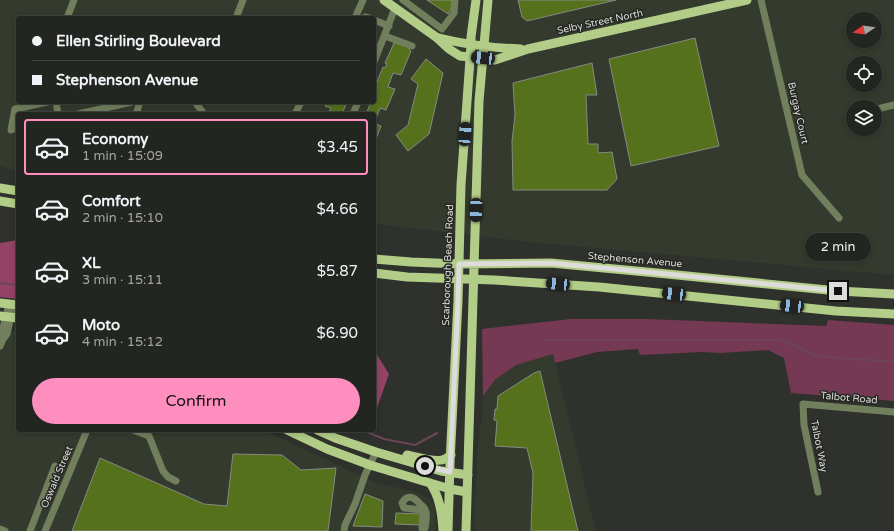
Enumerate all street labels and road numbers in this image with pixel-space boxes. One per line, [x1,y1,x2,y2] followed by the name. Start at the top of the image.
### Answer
[556,7,644,37] street label: Selby Street North
[785,81,811,145] street label: Burgay Court
[440,204,456,326] street label: Scarborough Beach Road
[587,250,683,270] street label: Stephenson Avenue
[820,390,878,406] street label: Talbot Road
[808,419,830,474] street label: Talbot Way
[39,444,76,510] street label: Oswald Street

